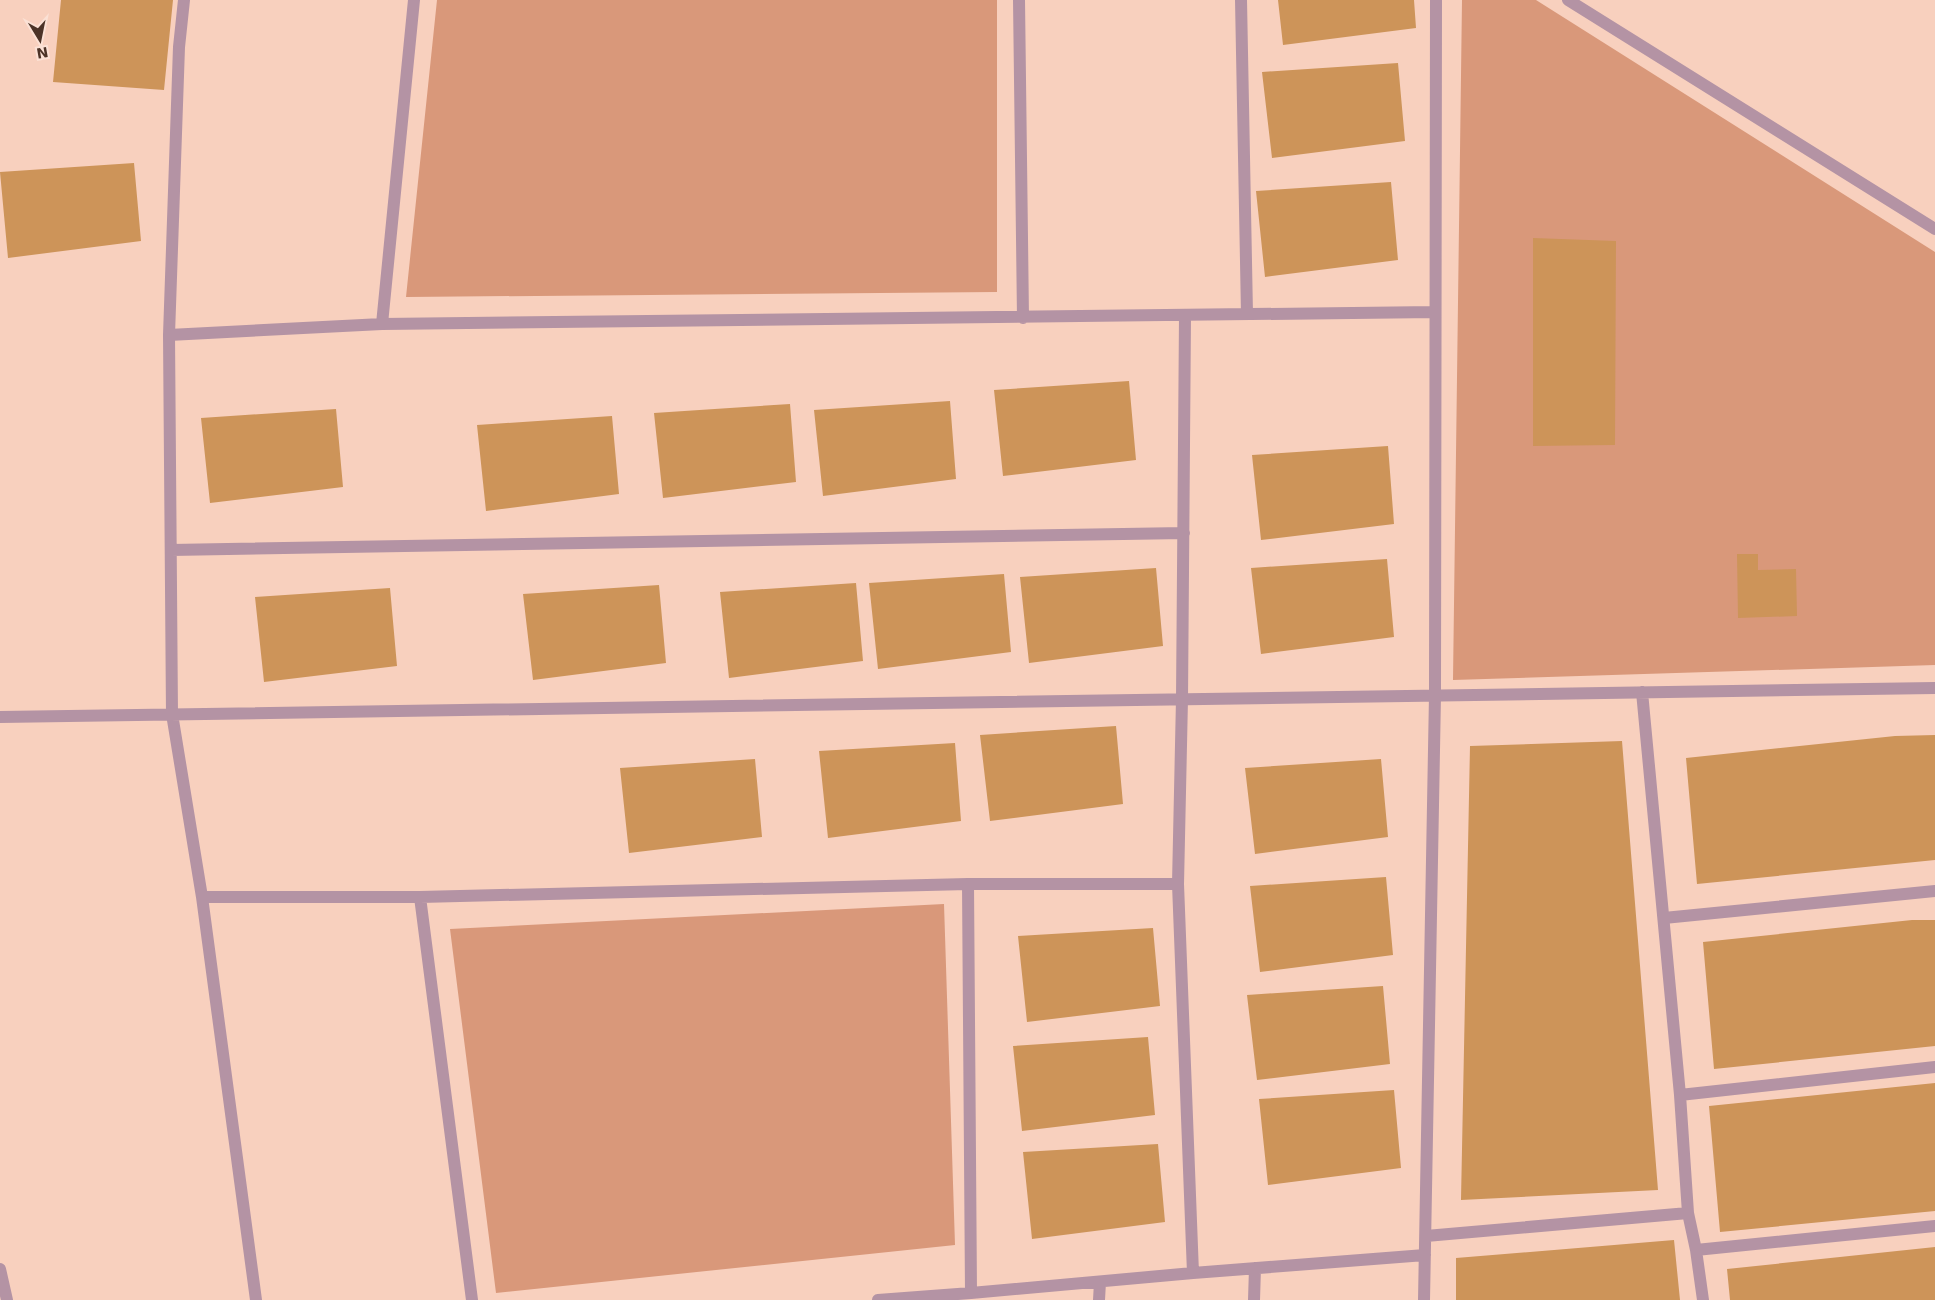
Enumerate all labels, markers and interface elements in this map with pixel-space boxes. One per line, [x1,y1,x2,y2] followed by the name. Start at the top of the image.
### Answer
[15,15,65,65] north arrow
[35,44,49,62] text: N

